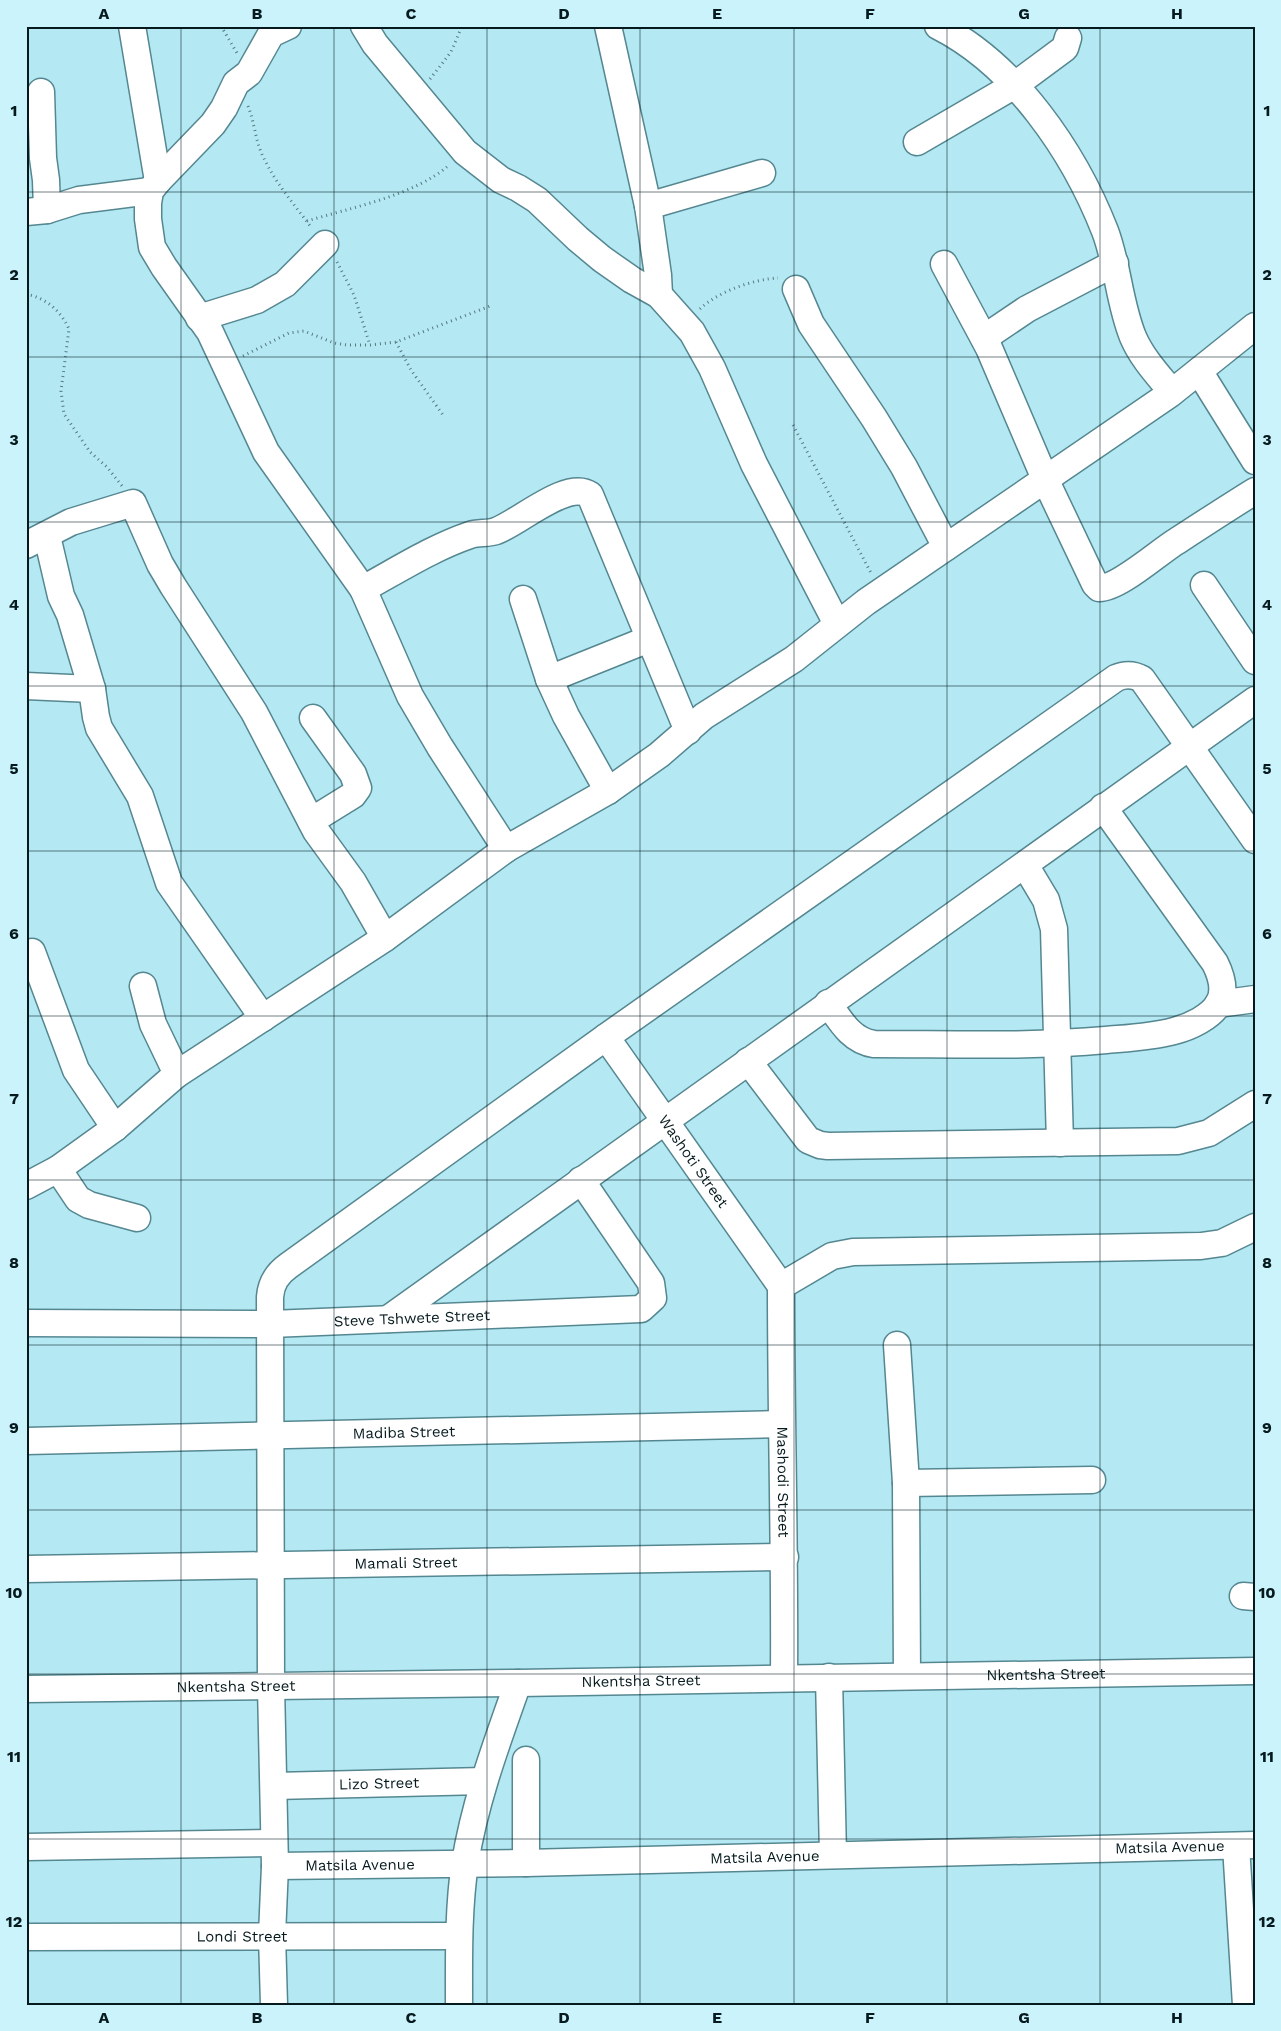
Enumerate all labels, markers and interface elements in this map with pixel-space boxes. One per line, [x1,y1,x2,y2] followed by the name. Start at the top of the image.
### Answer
[99,4,110,23] text: A
[252,4,263,23] text: B
[406,4,417,23] text: C
[558,4,570,23] text: D
[712,4,722,23] text: E
[865,4,875,23] text: F
[1018,4,1030,23] text: G
[1171,4,1183,23] text: H
[11,101,17,120] text: 1
[1264,101,1270,120] text: 1
[9,265,19,284] text: 2
[1262,265,1272,284] text: 2
[9,430,19,449] text: 3
[1262,430,1272,449] text: 3
[9,595,19,614] text: 4
[1262,595,1272,614] text: 4
[9,759,19,778] text: 5
[1262,759,1272,778] text: 5
[9,924,19,943] text: 6
[1262,924,1272,943] text: 6
[9,1089,19,1108] text: 7
[1262,1089,1272,1108] text: 7
[655,1112,733,1212] street label: Washoti Street
[9,1253,19,1272] text: 8
[1262,1253,1272,1272] text: 8
[333,1306,491,1330] street label: Steve Tshwete Street
[9,1418,19,1437] text: 9
[1262,1418,1272,1437] text: 9
[352,1422,456,1443] street label: Madiba Street
[773,1426,793,1538] street label: Mashodi Street
[354,1553,458,1573] street label: Mamali Street
[5,1583,23,1602] text: 10
[1258,1583,1276,1602] text: 10
[986,1664,1106,1684] street label: Nkentsha Street
[581,1671,701,1691] street label: Nkentsha Street
[176,1677,296,1696] street label: Nkentsha Street
[7,1747,21,1766] text: 11
[1260,1747,1274,1766] text: 11
[339,1774,420,1793] street label: Lizo Street
[1115,1837,1225,1857] street label: Matsila Avenue
[710,1847,820,1867] street label: Matsila Avenue
[305,1855,415,1875] street label: Matsila Avenue
[6,1912,22,1931] text: 12
[1259,1912,1275,1931] text: 12
[197,1927,288,1946] street label: Londi Street
[99,2008,110,2027] text: A
[252,2008,263,2027] text: B
[406,2008,417,2027] text: C
[558,2008,570,2027] text: D
[712,2008,722,2027] text: E
[865,2008,875,2027] text: F
[1018,2008,1030,2027] text: G
[1171,2008,1183,2027] text: H

